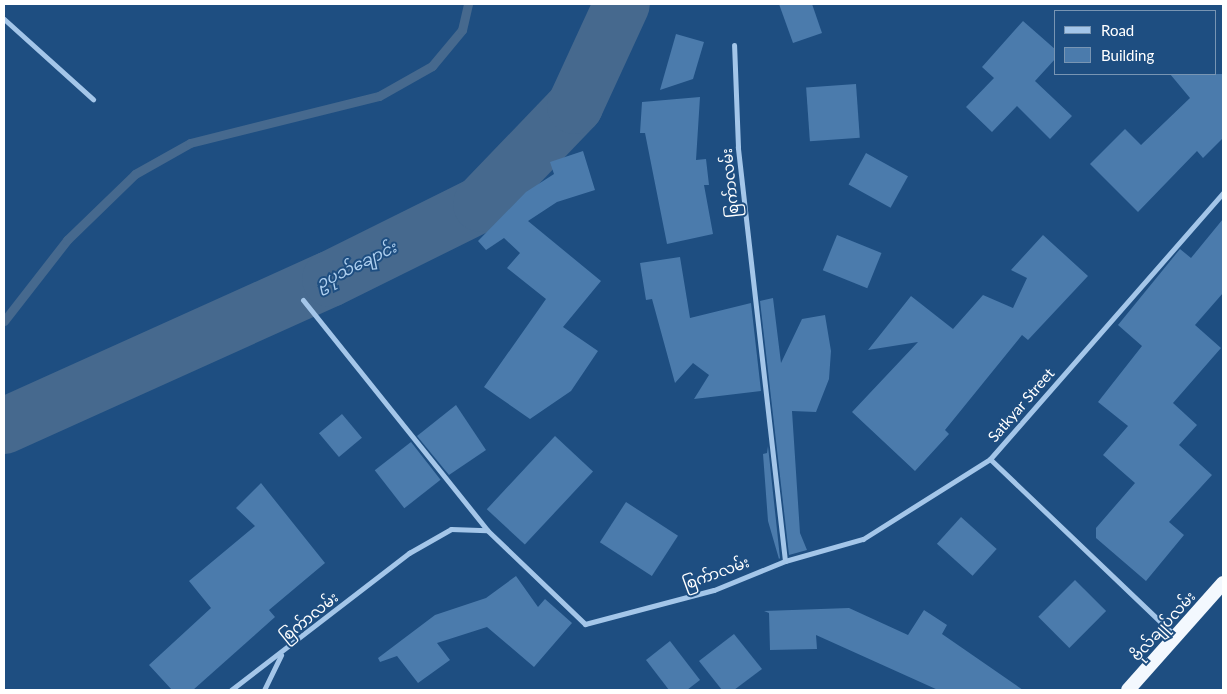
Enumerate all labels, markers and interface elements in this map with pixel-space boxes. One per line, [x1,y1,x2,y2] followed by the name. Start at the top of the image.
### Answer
[1054,10,1217,75] legend
[1101,21,1134,39] text: Road
[1101,46,1154,64] text: Building
[717,148,743,218] street label: စြက်ာလမ်း
[312,237,400,293] water label: ဥပုသ်ချောင်း
[984,364,1058,446] street label: Satkyar Street
[680,553,752,593] street label: စြက်ာလမ်း
[276,588,342,646] street label: စြက်ာလမ်း
[1127,588,1199,664] street label: ဗိုလ်ချုပ်လမ်း

